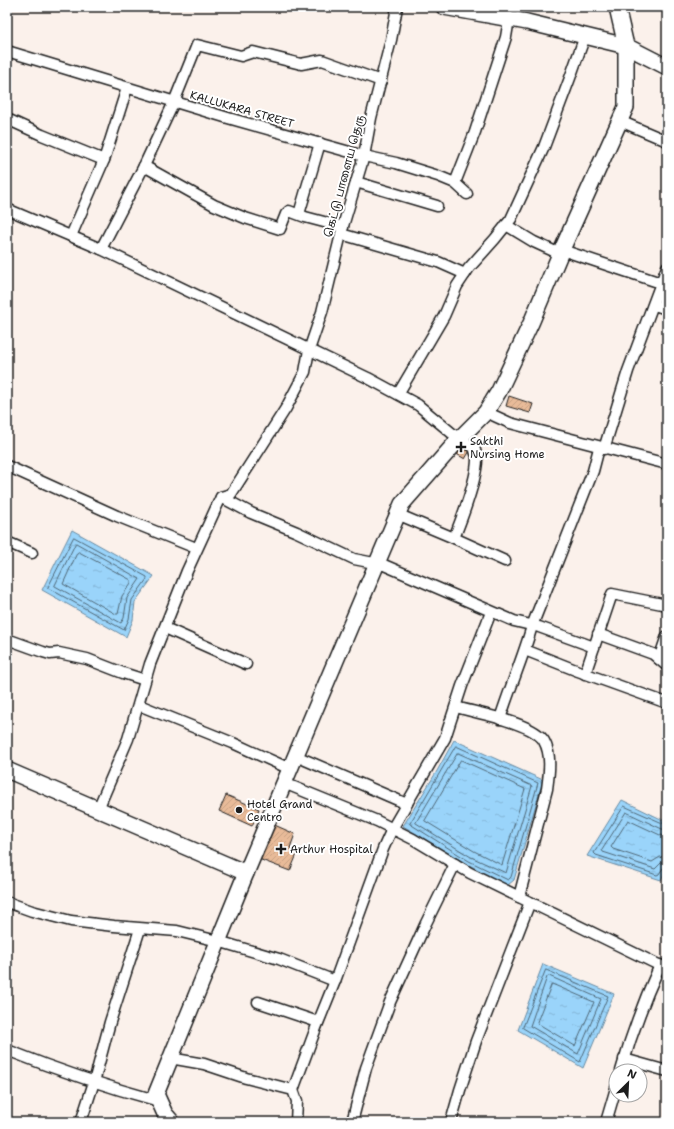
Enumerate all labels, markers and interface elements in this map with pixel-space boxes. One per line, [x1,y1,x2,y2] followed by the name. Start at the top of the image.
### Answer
[188,87,296,132] street label: KALLUKARA STREET
[321,113,368,239] street label: கெட்டு பாளைய தெரு
[470,434,545,462] place label: Sakthi Nursing Home
[455,441,467,453] marker: Sakthi Nursing Home
[247,797,313,825] place label: Hotel Grand Centro
[234,805,244,815] marker: Hotel Grand Centro
[290,842,373,857] place label: Arthur Hospital
[275,843,287,855] marker: Arthur Hospital
[608,1063,648,1103] north arrow
[625,1066,639,1083] text: N

